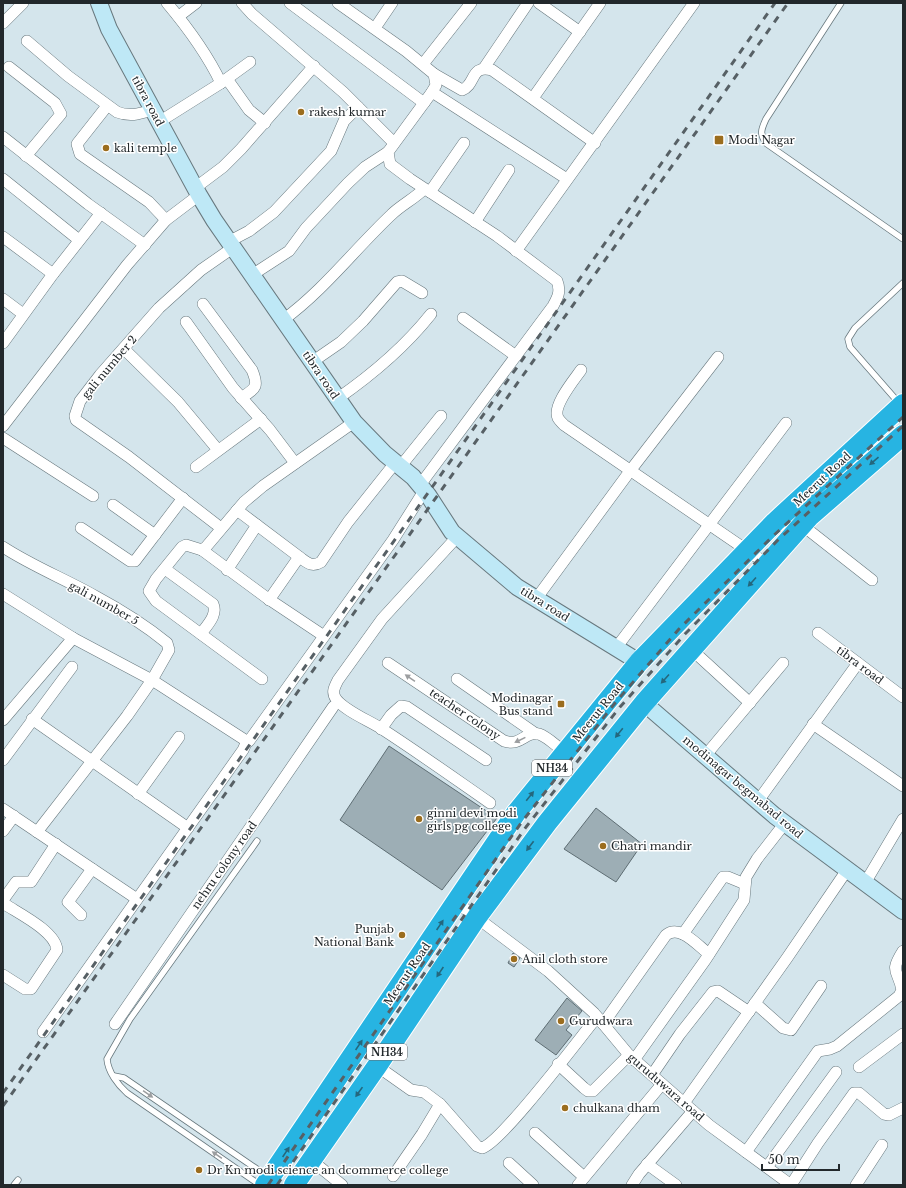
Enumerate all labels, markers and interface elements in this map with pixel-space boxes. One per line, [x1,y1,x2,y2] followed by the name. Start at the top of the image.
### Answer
[129,73,167,129] street label: tibra road
[309,105,387,119] place label: rakesh kumar
[296,107,306,117] marker: rakesh kumar
[728,133,796,147] place label: Modi Nagar
[713,134,725,146] marker: Modi Nagar
[114,141,177,155] place label: kali temple
[101,143,111,153] marker: kali temple
[78,332,140,401] street label: gali number 2
[300,348,343,402] street label: tibra road
[790,448,854,509] street label: Meerut Road
[868,456,879,465] one-way arrow
[747,576,756,587] one-way arrow
[67,578,141,628] street label: gali number 5
[518,583,573,625] street label: tibra road
[834,643,887,688] street label: tibra road
[661,673,670,684] one-way arrow
[405,674,415,682] one-way arrow
[569,679,627,745] street label: Meerut Road
[427,685,503,743] street label: teacher colony
[491,691,554,718] place label: Modinagar Bus stand
[556,699,566,709] marker: Modinagar Bus stand
[615,728,624,739] one-way arrow
[680,733,806,842] street label: modinagar begmabad road
[514,737,525,743] one-way arrow
[532,760,572,776] road number: NH34
[525,790,534,801] one-way arrow
[427,806,517,833] place label: ginni devi modi girls pg college
[414,814,424,824] marker: ginni devi modi girls pg college
[188,818,260,912] street label: nehru colony road
[611,839,692,853] place label: Chatri mandir
[526,841,534,852] one-way arrow
[598,841,608,851] marker: Chatri mandir
[436,920,444,931] one-way arrow
[314,922,394,949] place label: Punjab National Bank
[397,930,407,940] marker: Punjab National Bank
[381,939,434,1008] street label: Meerut Road
[521,952,608,966] place label: Anil cloth store
[509,954,519,964] marker: Anil cloth store
[436,967,443,978] one-way arrow
[569,1014,634,1028] place label: Gurudwara
[556,1016,566,1026] marker: Gurudwara
[355,1040,363,1050] one-way arrow
[367,1044,407,1060] road number: NH34
[625,1050,708,1124] street label: guruduwara road
[355,1087,363,1097] one-way arrow
[142,1090,153,1098] one-way arrow
[573,1101,660,1115] place label: chulkana dham
[560,1103,570,1113] marker: chulkana dham
[762,1146,839,1172] scale bar
[282,1147,290,1158] one-way arrow
[211,1151,222,1159] one-way arrow
[768,1152,800,1167] text: 50 m
[207,1163,448,1177] place label: Dr Kn modi science an dcommerce college
[194,1165,204,1175] marker: Dr Kn modi science an dcommerce college

